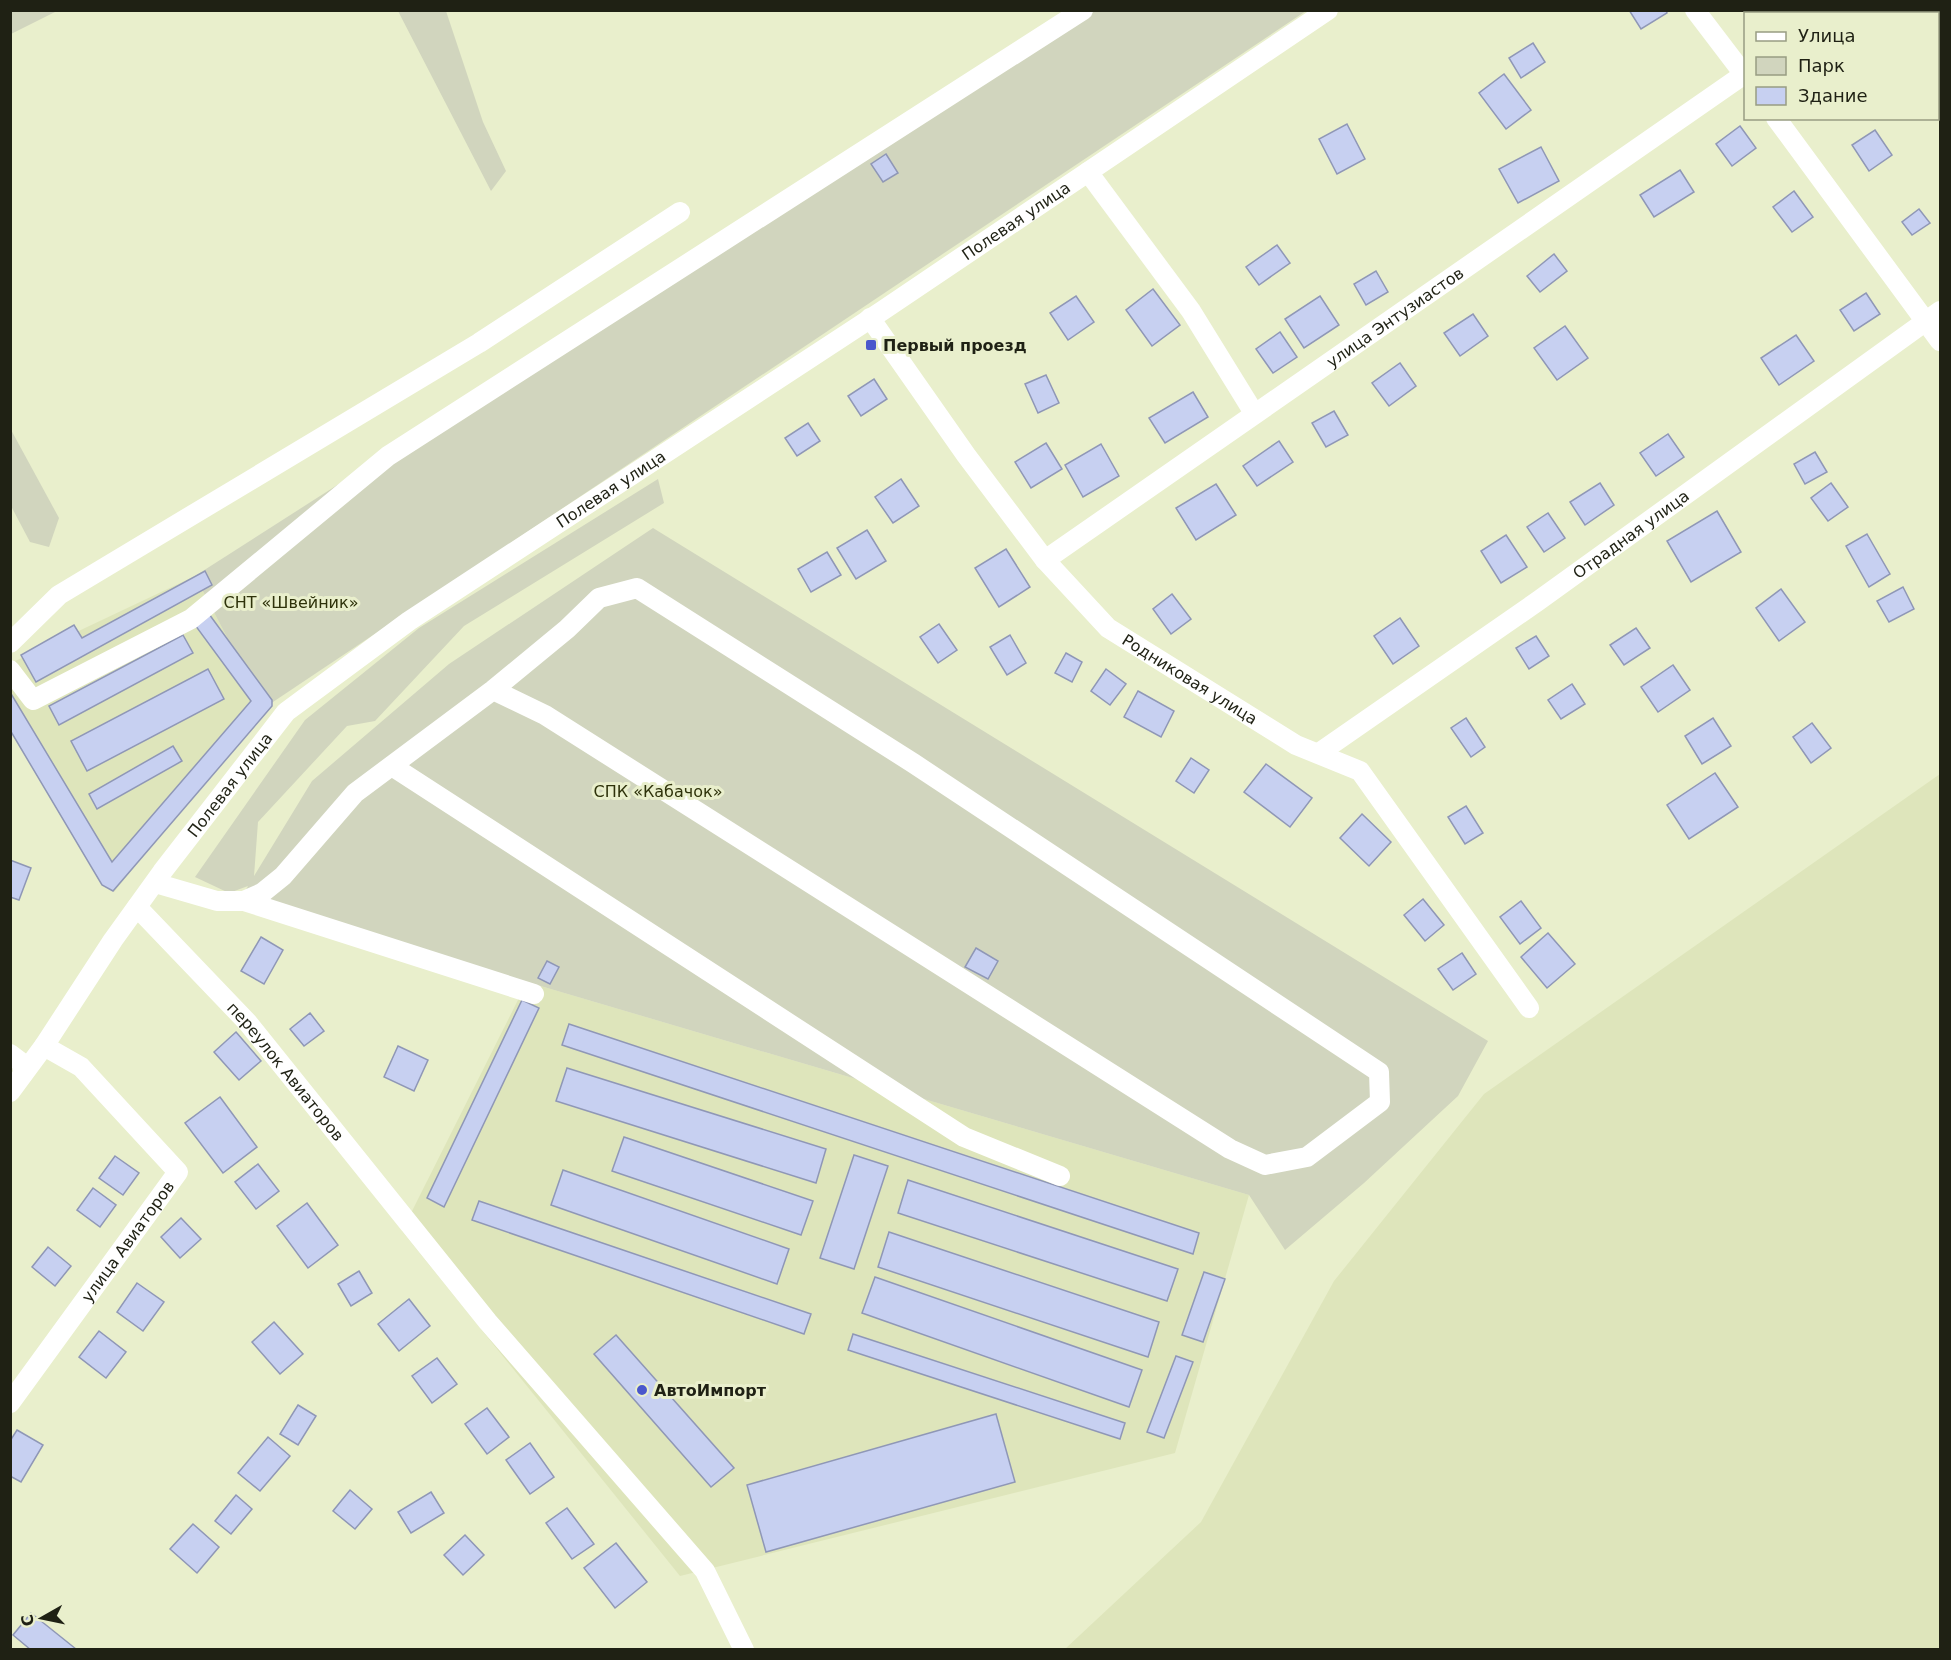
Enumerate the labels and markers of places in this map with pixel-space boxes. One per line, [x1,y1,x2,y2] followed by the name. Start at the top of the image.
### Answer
[883,336,1027,355] place label: Первый проезд
[864,338,878,352] marker: Первый проезд
[654,1381,767,1400] place label: АвтоИмпорт
[635,1383,649,1397] marker: АвтоИмпорт

